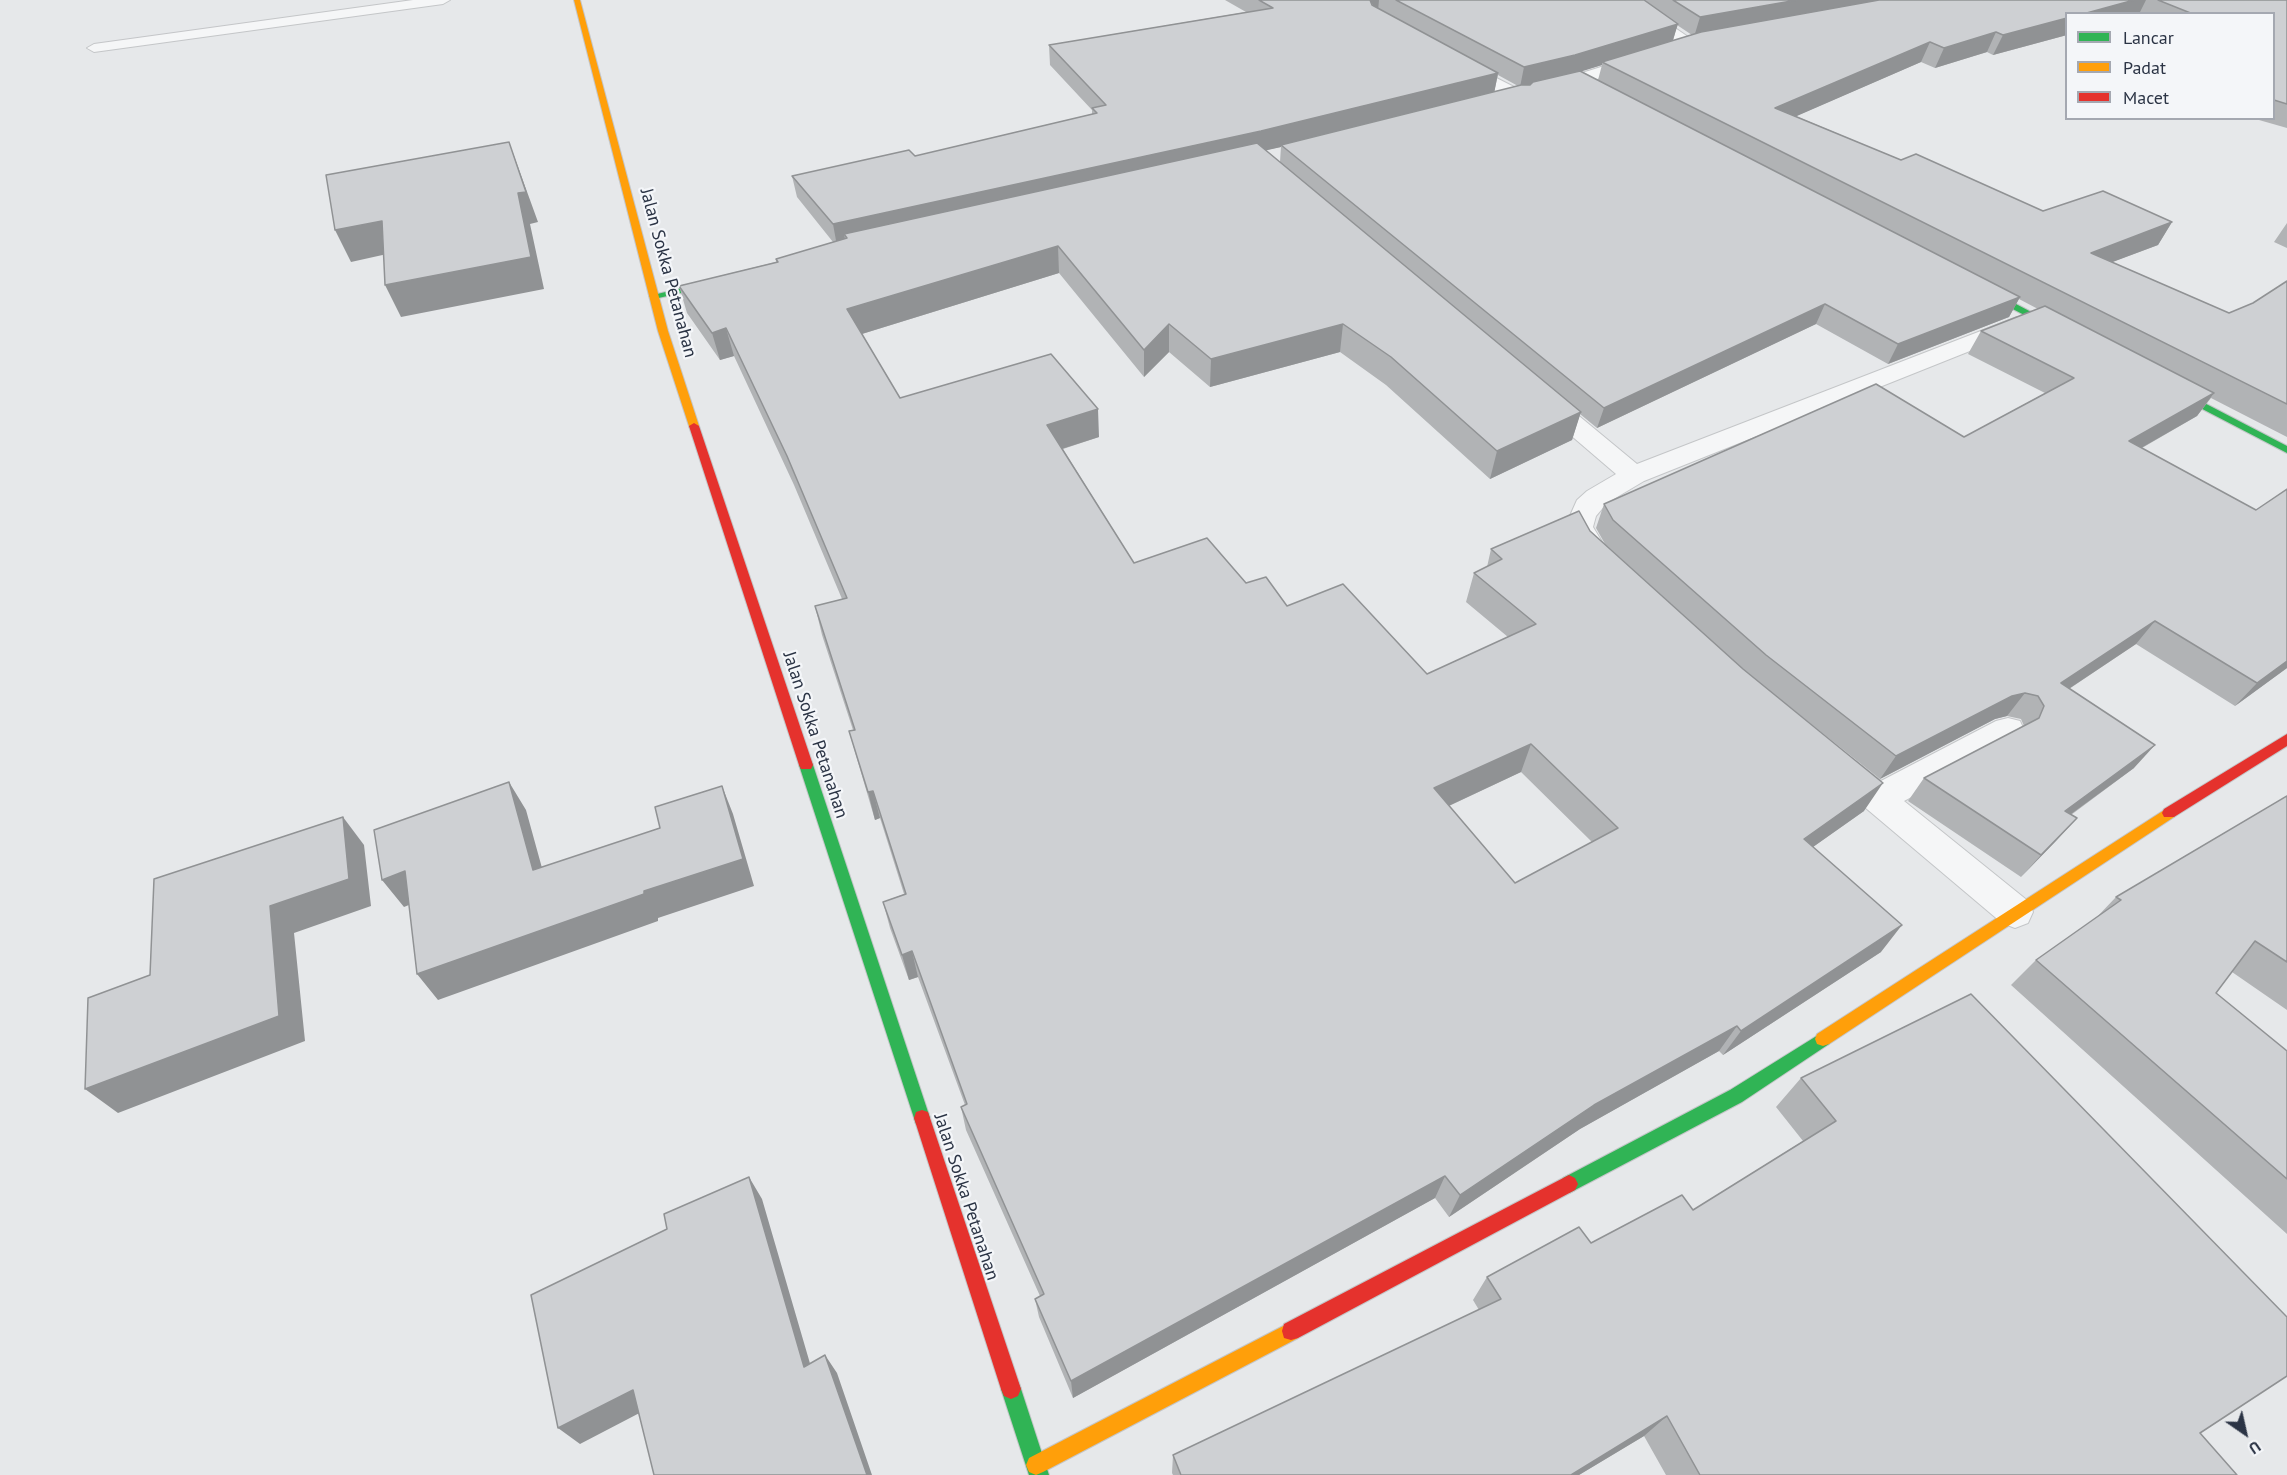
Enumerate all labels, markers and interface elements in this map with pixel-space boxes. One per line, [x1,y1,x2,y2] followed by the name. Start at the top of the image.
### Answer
[2065,12,2275,120] legend
[2123,26,2174,49] text: Lancar
[2123,56,2166,79] text: Padat
[2123,86,2169,109] text: Macet
[635,186,701,360] street label: Jalan Sokka Petanahan
[778,649,852,821] street label: Jalan Sokka Petanahan
[929,1111,1003,1283] street label: Jalan Sokka Petanahan
[2215,1403,2275,1463] north arrow
[2245,1437,2265,1459] text: U

